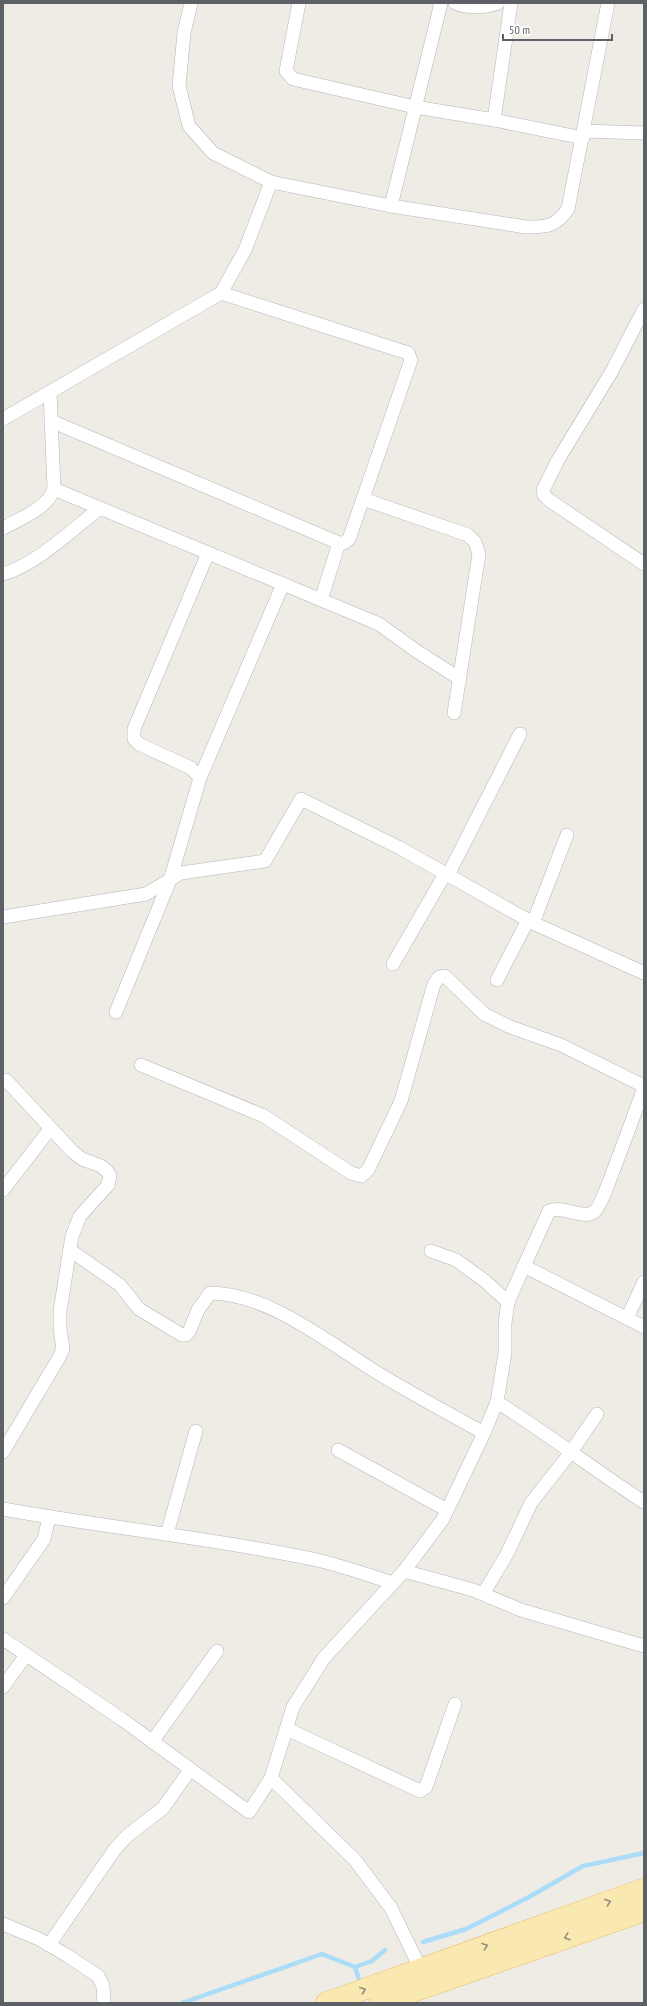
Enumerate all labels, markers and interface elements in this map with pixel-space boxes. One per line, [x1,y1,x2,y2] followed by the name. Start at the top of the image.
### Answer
[503,16,612,42] scale bar
[509,22,530,37] text: 50 m
[604,1899,611,1907] one-way arrow
[564,1933,571,1941] one-way arrow
[482,1943,489,1951] one-way arrow
[359,1986,366,1995] one-way arrow

